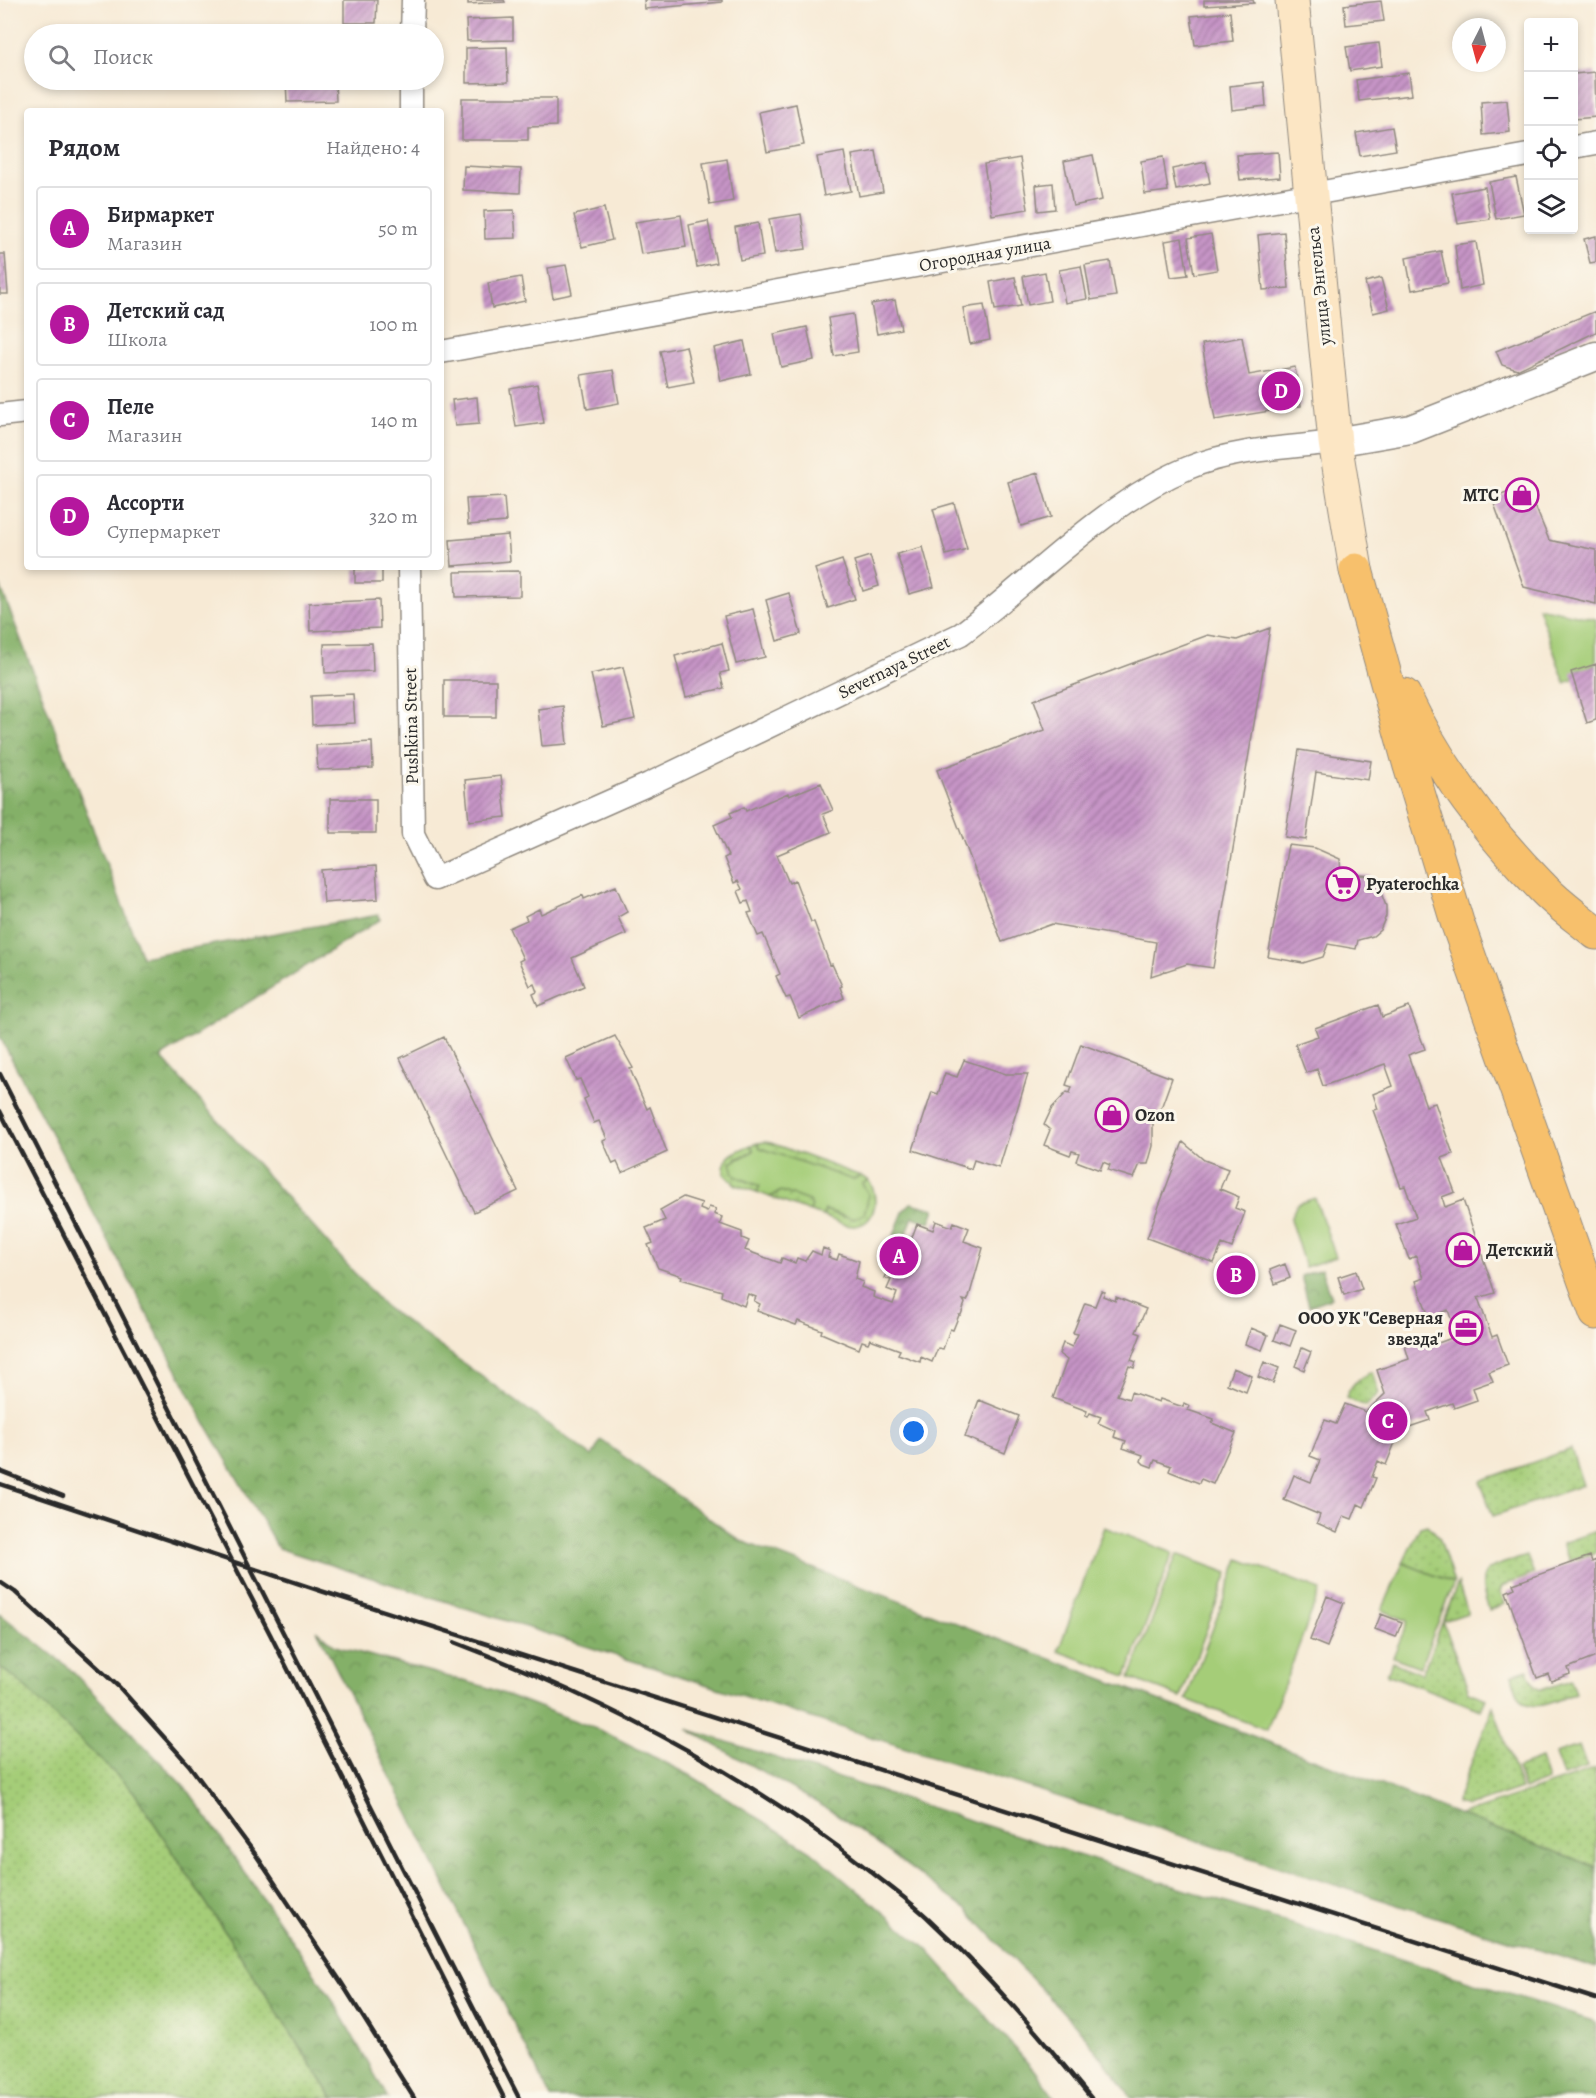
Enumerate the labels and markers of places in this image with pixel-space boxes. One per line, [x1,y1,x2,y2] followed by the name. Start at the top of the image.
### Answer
[1262,368,1300,414] pin: D
[1504,477,1540,513] shop icon: МТС
[1463,483,1499,507] place label: МТС
[1325,866,1361,902] supermarket icon: Pyaterochka
[1366,872,1460,896] place label: Pyaterochka
[1094,1097,1130,1133] shop icon: Ozon
[1135,1103,1175,1127] place label: Ozon
[1445,1232,1481,1268] shop icon: Детский
[880,1234,918,1278] pin: A
[1486,1238,1554,1262] place label: Детский
[1216,1252,1256,1298] pin: B
[1298,1306,1443,1351] place label: ООО УК "Северная звезда"
[1448,1310,1484,1346] office icon: ООО УК "Северная звезда"
[1368,1398,1408,1444] pin: C

